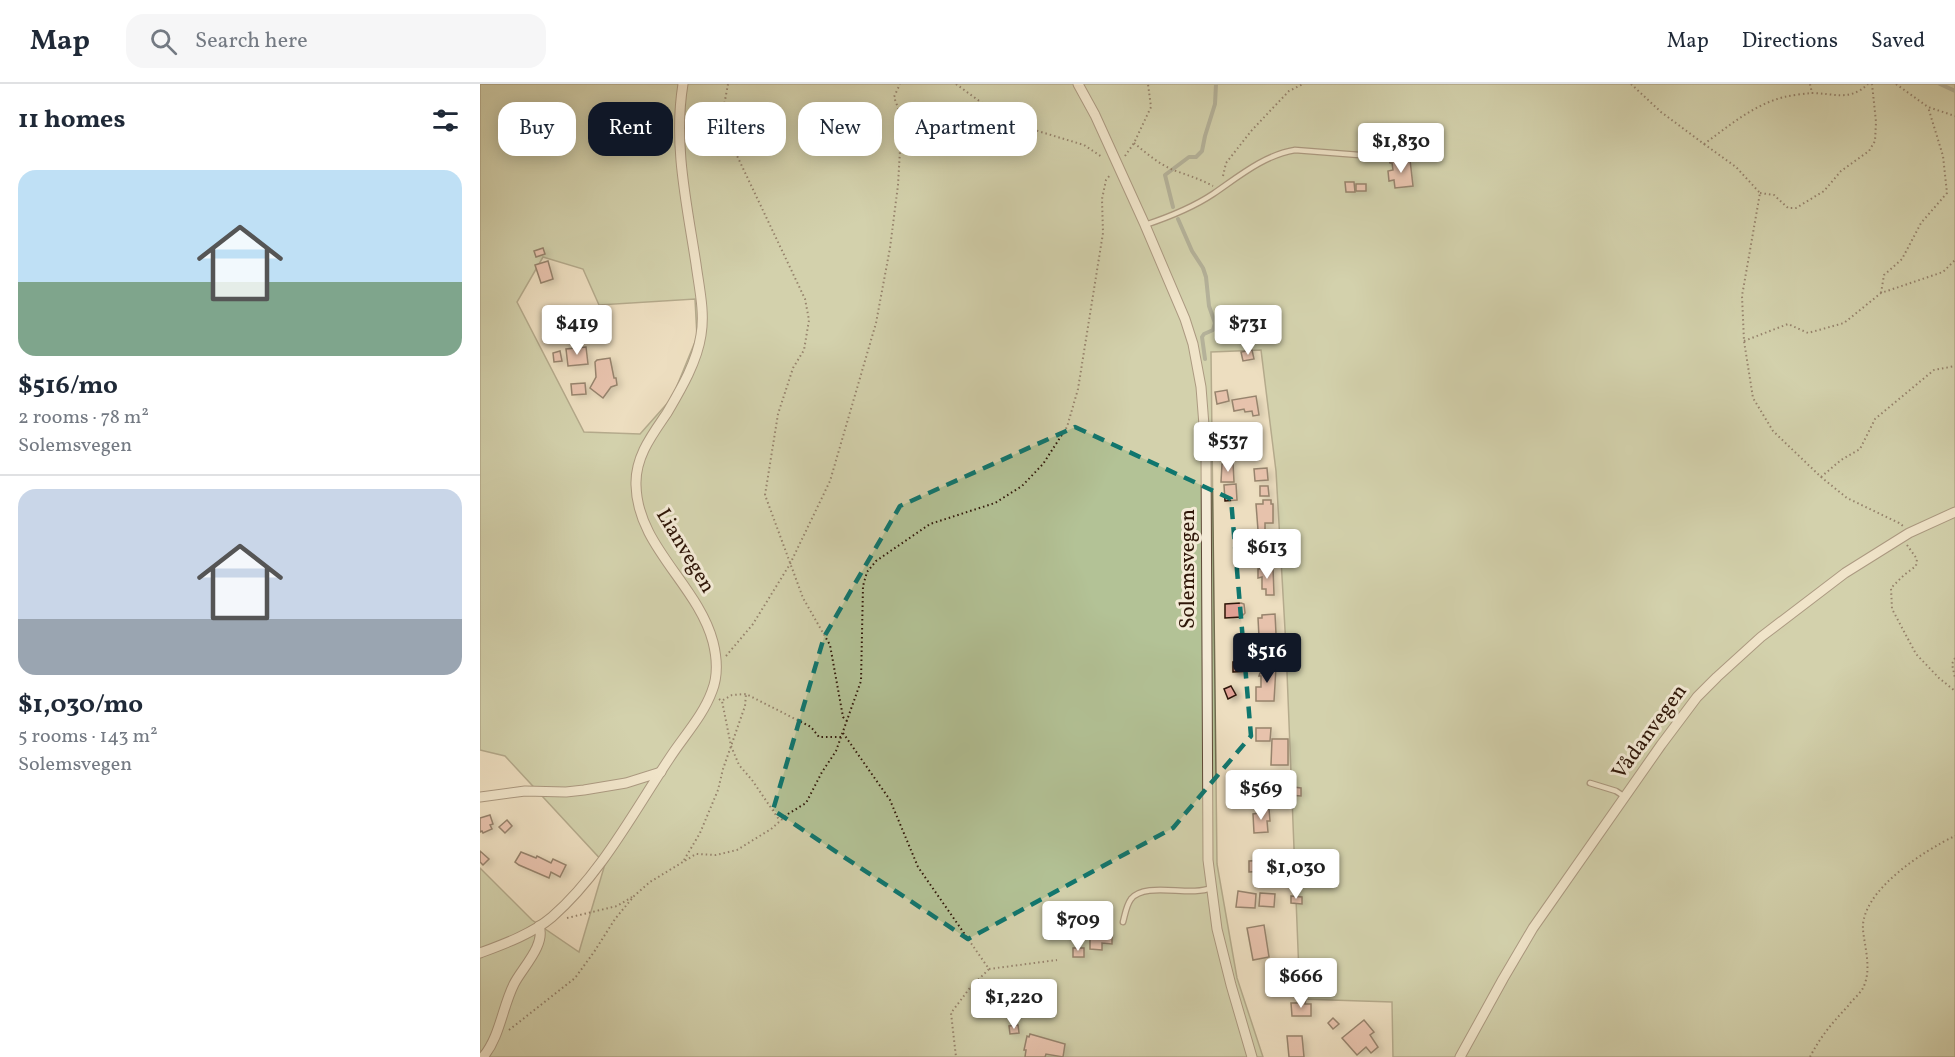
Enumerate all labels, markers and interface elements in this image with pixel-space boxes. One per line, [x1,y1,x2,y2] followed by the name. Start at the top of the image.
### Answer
[126,14,546,68] search box
[30,22,90,61] text: Map
[147,25,180,58] icon: search
[195,26,308,57] text: Search here
[1667,27,1709,56] text: Map
[1742,27,1838,56] text: Directions
[1871,27,1925,56] text: Saved
[18,102,125,138] text: 11 homes
[498,102,576,156] chip: Buy
[588,102,673,156] chip: Rent
[685,102,786,156] chip: Filters
[798,102,882,156] chip: New
[894,102,1037,156] chip: Apartment
[429,104,462,137] icon: filters
[1352,123,1450,174] pin: $1,830
[1372,128,1430,156] text: $1,830
[186,209,294,317] icon: home
[541,305,613,356] pin: $419
[1212,305,1284,356] pin: $731
[556,310,598,338] text: $419
[1229,310,1267,338] text: $731
[18,368,118,404] text: $516/mo
[18,404,149,432] text: 2 rooms · 78 m²
[1192,422,1264,473] pin: $537
[1208,427,1248,455] text: $537
[18,432,132,460] text: Solemsvegen
[648,503,722,599] street label: Lianvegen
[1174,509,1203,629] street label: Solemsvegen
[186,528,294,636] icon: home
[1231,529,1303,580] pin: $613
[1247,534,1287,562] text: $613
[1231,633,1303,684] pin: $516
[1247,638,1287,666] text: $516
[1606,679,1694,785] street label: Vådanvegen
[18,687,143,723] text: $1,030/mo
[18,723,158,751] text: 5 rooms · 143 m²
[18,751,132,779] text: Solemsvegen
[1225,770,1297,821] pin: $569
[1240,775,1282,803] text: $569
[1247,849,1345,900] pin: $1,030
[1266,854,1326,882] text: $1,030
[1042,901,1114,952] pin: $709
[1056,906,1100,934] text: $709
[1265,958,1337,1009] pin: $666
[1279,963,1323,991] text: $666
[965,979,1063,1030] pin: $1,220
[985,984,1043,1012] text: $1,220

